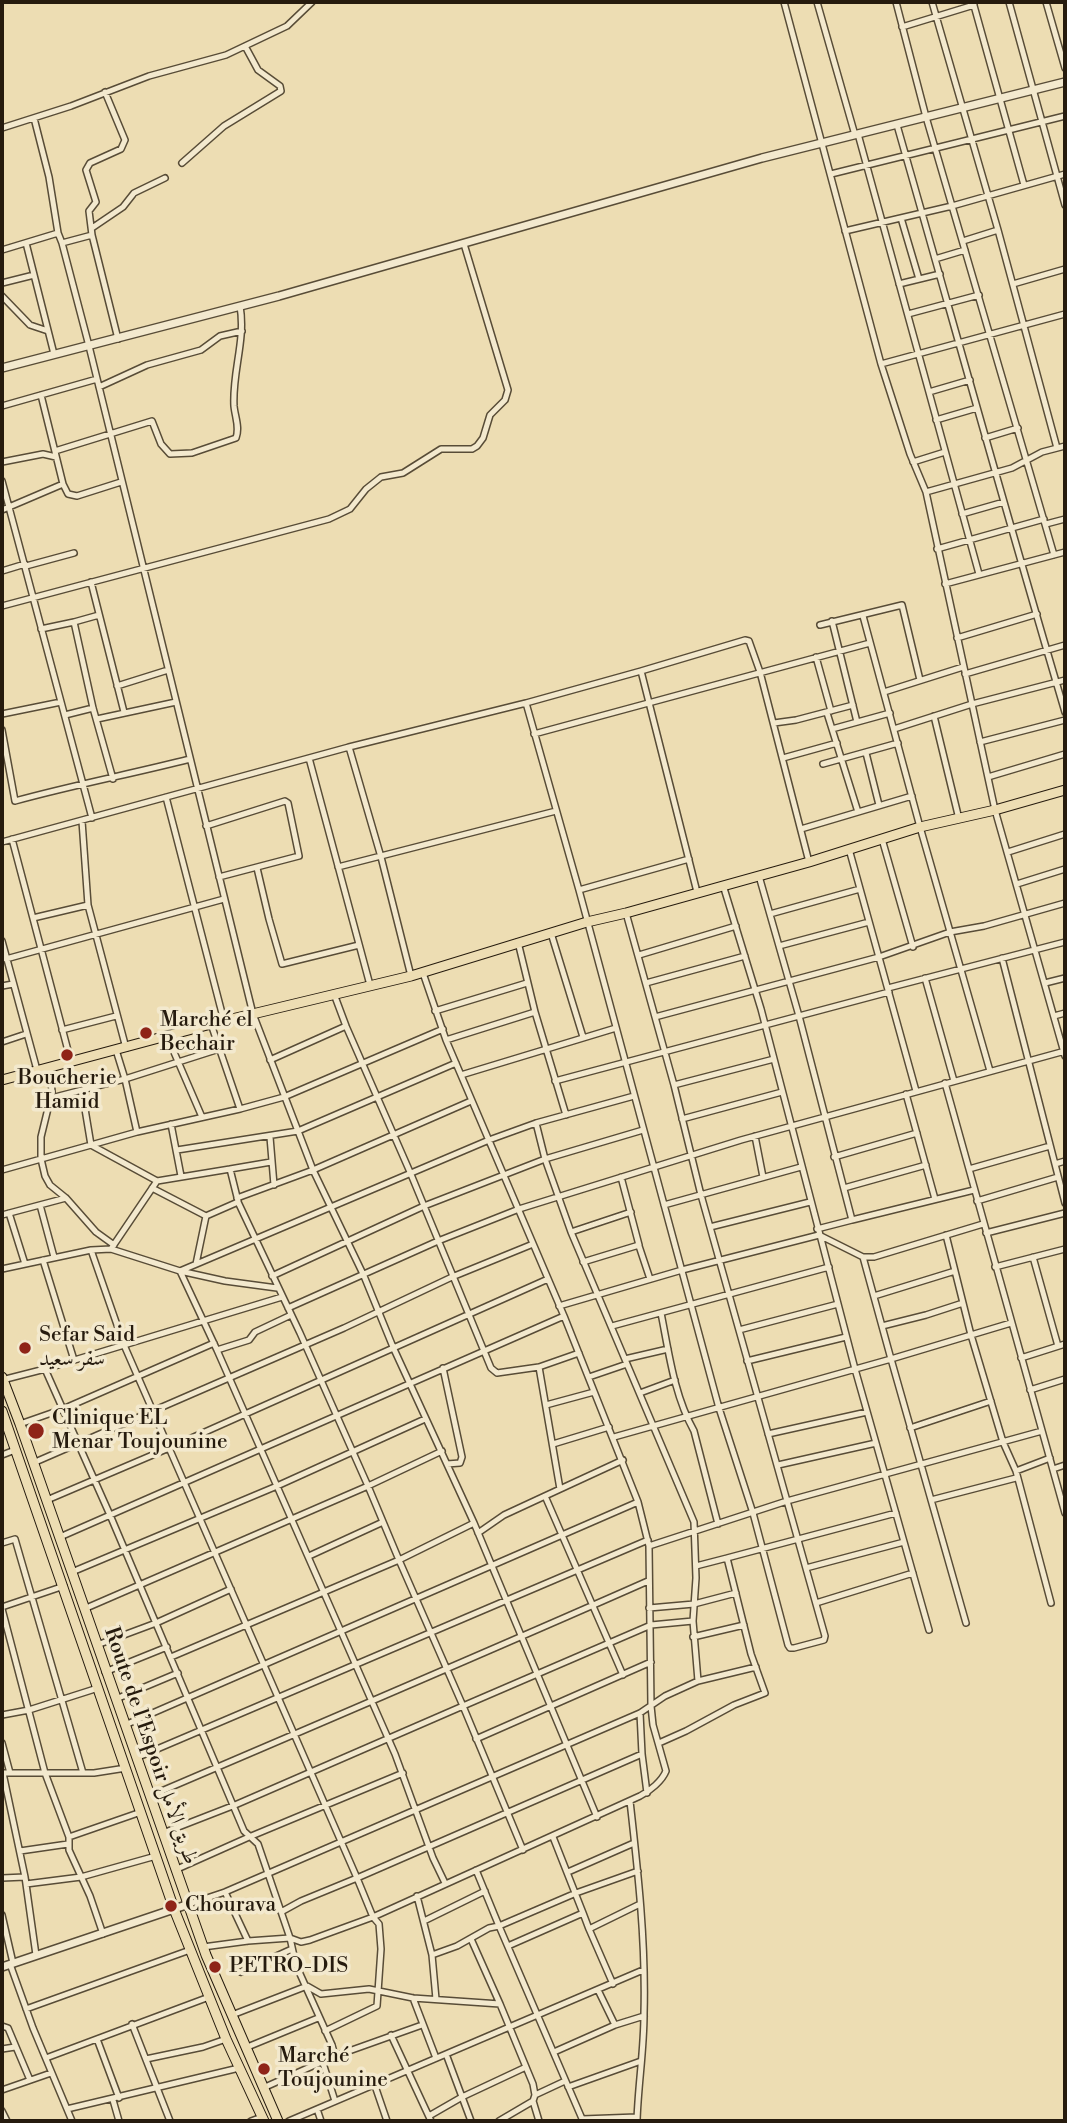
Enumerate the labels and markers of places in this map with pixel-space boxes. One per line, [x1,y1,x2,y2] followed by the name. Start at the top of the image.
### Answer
[160,1008,253,1058] place label: Marché el Bechair
[138,1025,154,1041] marker: Marché el Bechair
[59,1047,75,1063] marker: Boucherie Hamid
[17,1066,117,1116] place label: Boucherie Hamid
[39,1323,135,1373] place label: Sefar Said سفر سعيد
[17,1340,33,1356] marker: Sefar Said سفر سعيد
[52,1406,228,1456] place label: Clinique EL Menar Toujounine
[26,1421,46,1441] marker: Clinique EL Menar Toujounine
[185,1893,276,1919] place label: Chourava
[163,1898,179,1914] marker: Chourava
[229,1954,348,1980] place label: PETRO-DIS
[207,1959,223,1975] marker: PETRO-DIS
[278,2044,388,2094] place label: Marché Toujounine
[256,2061,272,2077] marker: Marché Toujounine

